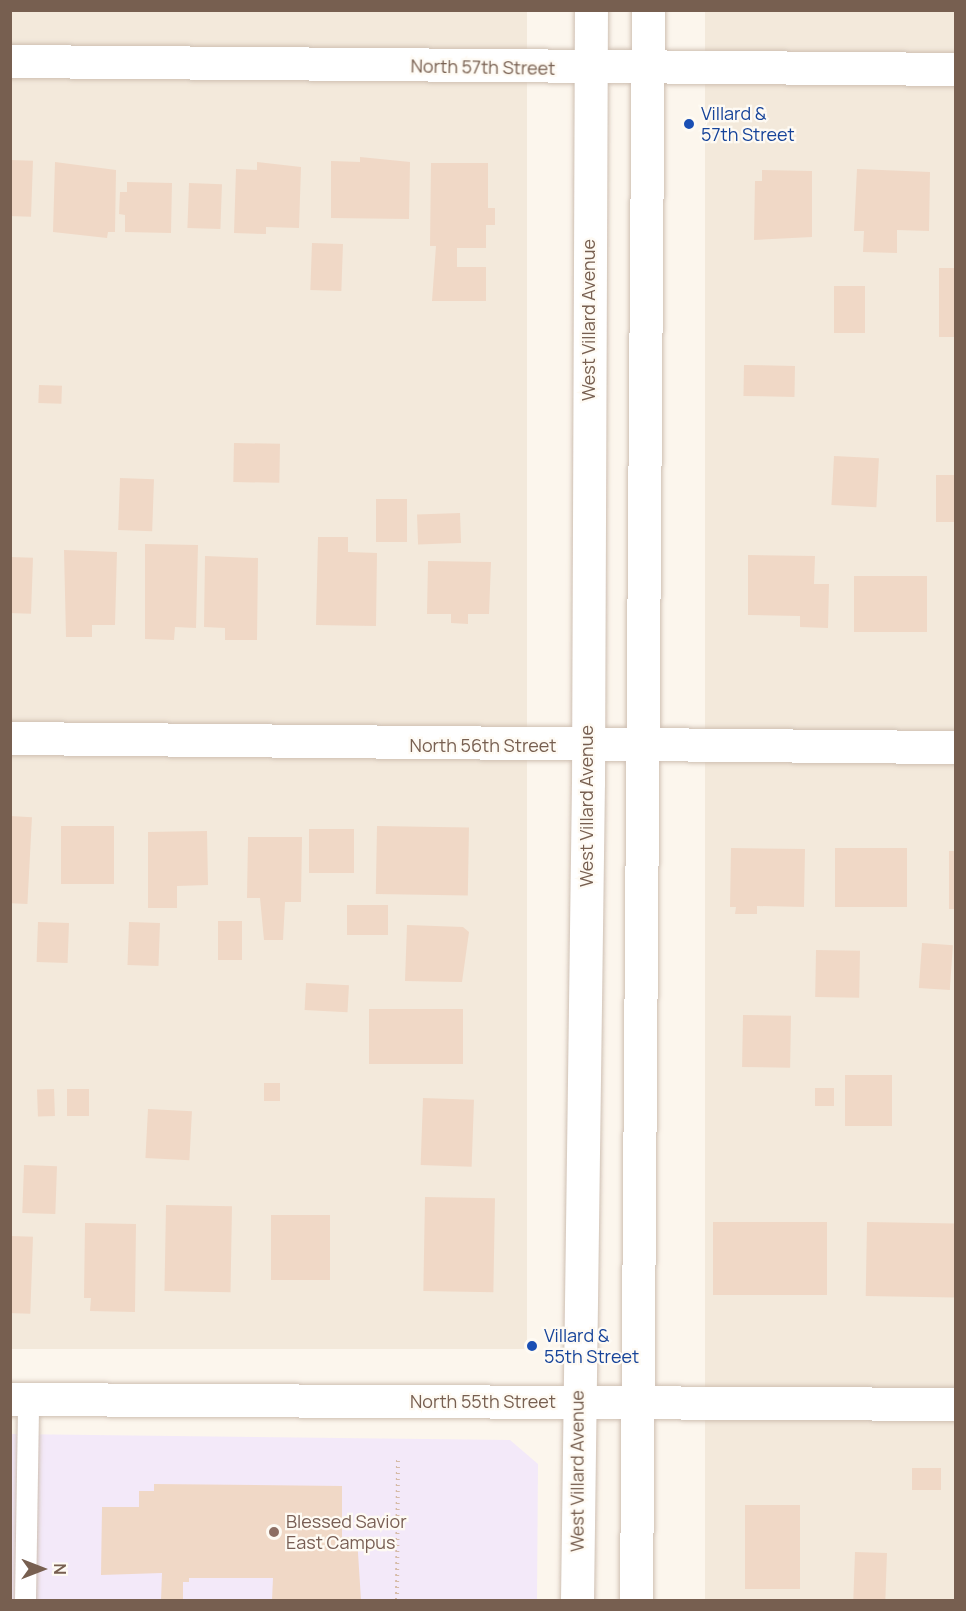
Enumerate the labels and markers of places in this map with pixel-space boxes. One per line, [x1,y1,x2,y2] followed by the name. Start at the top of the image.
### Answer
[701,103,795,146] place label: Villard & 57th Street
[682,117,696,131] marker: Villard & 57th Street
[544,1325,639,1368] place label: Villard & 55th Street
[525,1339,539,1353] marker: Villard & 55th Street
[286,1511,407,1553] place label: Blessed Savior East Campus
[267,1525,281,1539] marker: Blessed Savior East Campus

